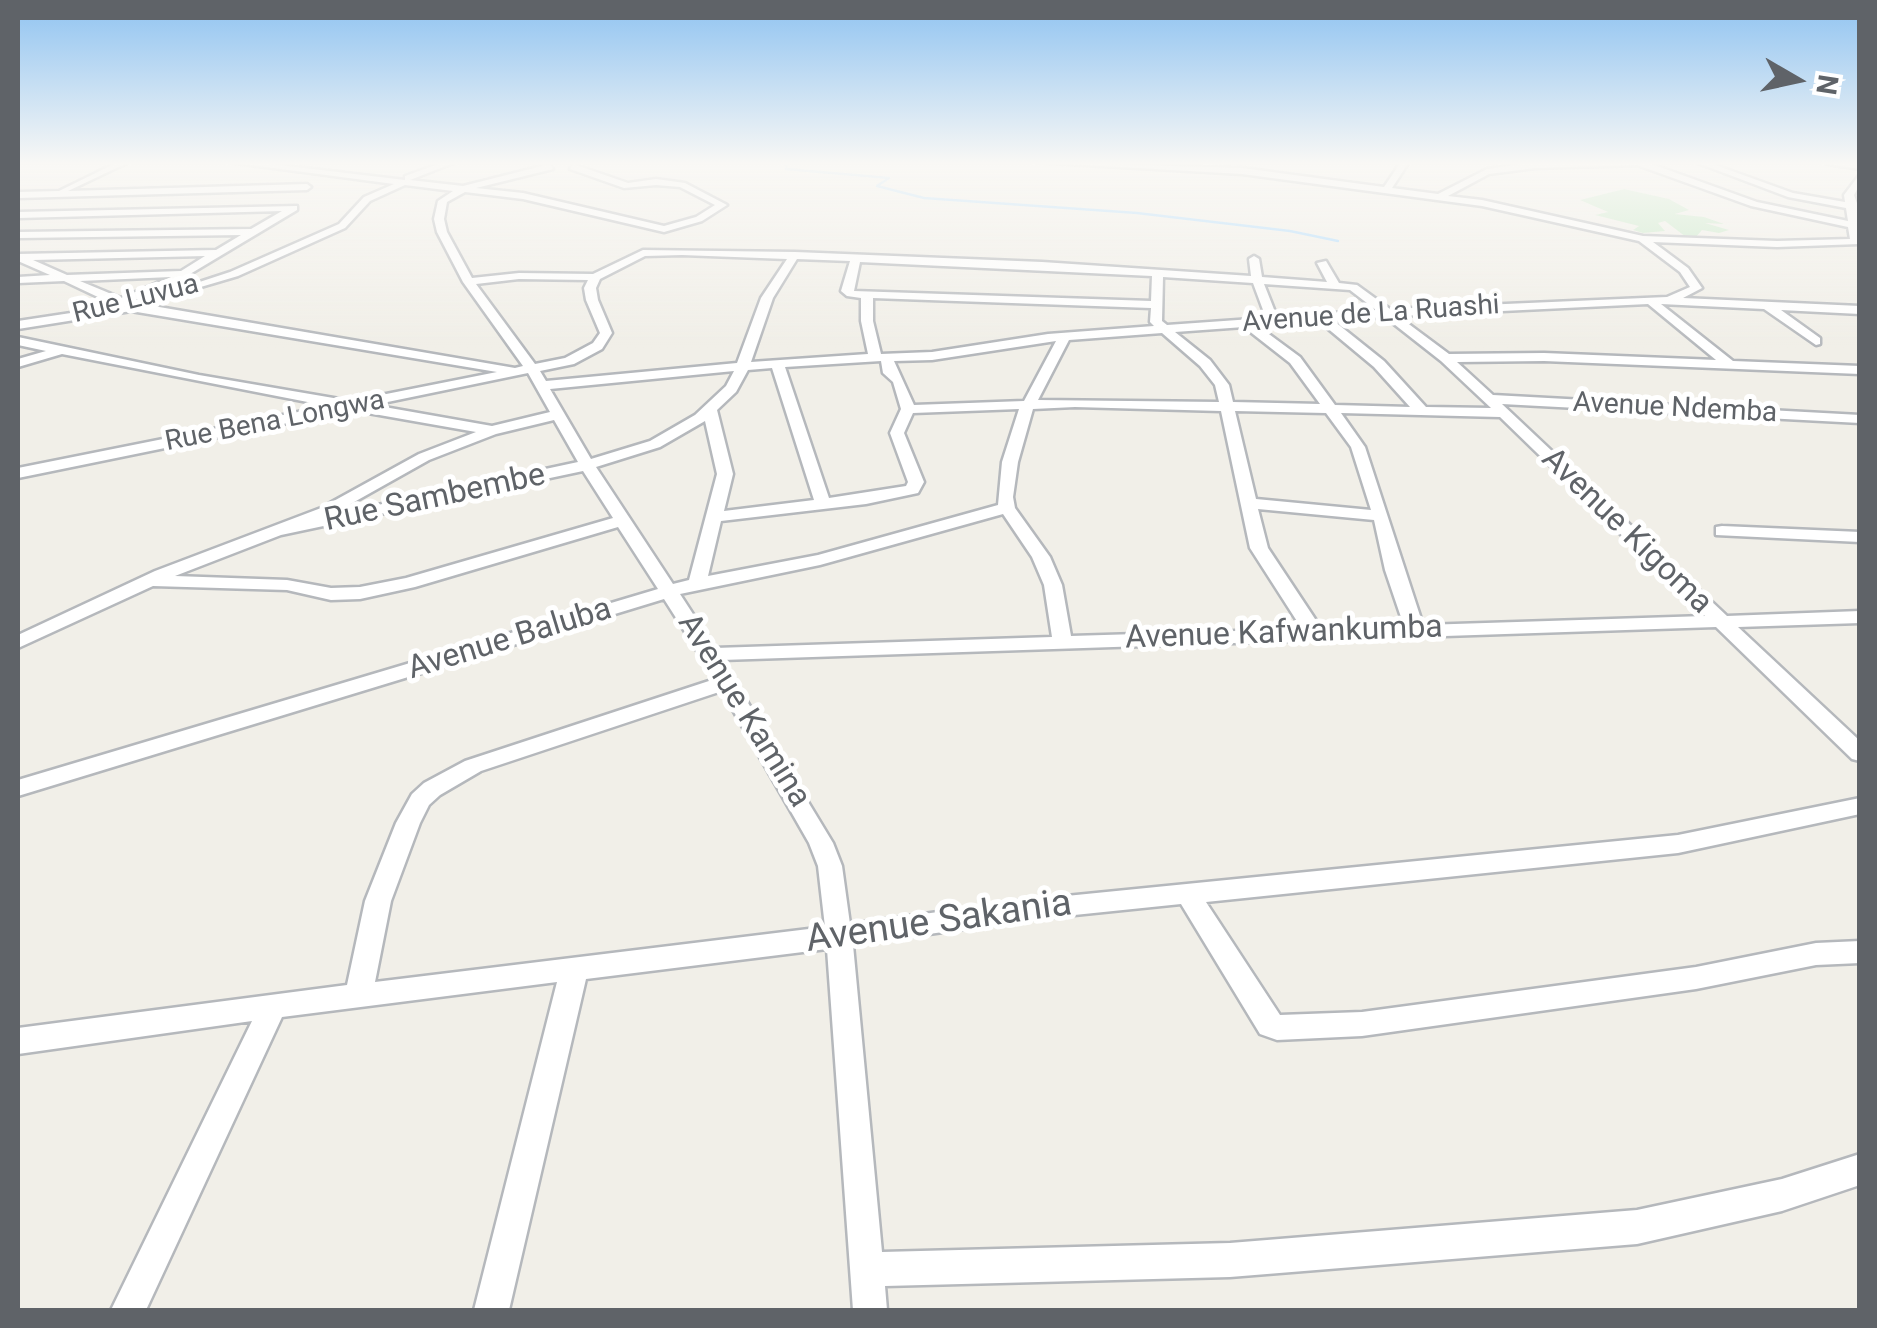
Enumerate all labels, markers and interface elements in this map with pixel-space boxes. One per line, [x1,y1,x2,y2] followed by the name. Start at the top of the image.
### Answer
[1747,30,1847,130] north arrow
[1809,72,1845,97] text: N
[70,268,202,332] street label: Rue Luvua
[1241,289,1501,341] street label: Avenue de La Ruashi
[162,384,388,460] street label: Rue Bena Longwa
[1572,387,1778,431] street label: Avenue Ndemba
[1533,441,1719,623] street label: Avenue Kigoma
[321,457,549,541] street label: Rue Sambembe
[404,591,616,689] street label: Avenue Baluba
[668,607,818,815] street label: Avenue Kamina
[1125,609,1443,659] street label: Avenue Kafwankumba
[803,882,1075,964] street label: Avenue Sakania

